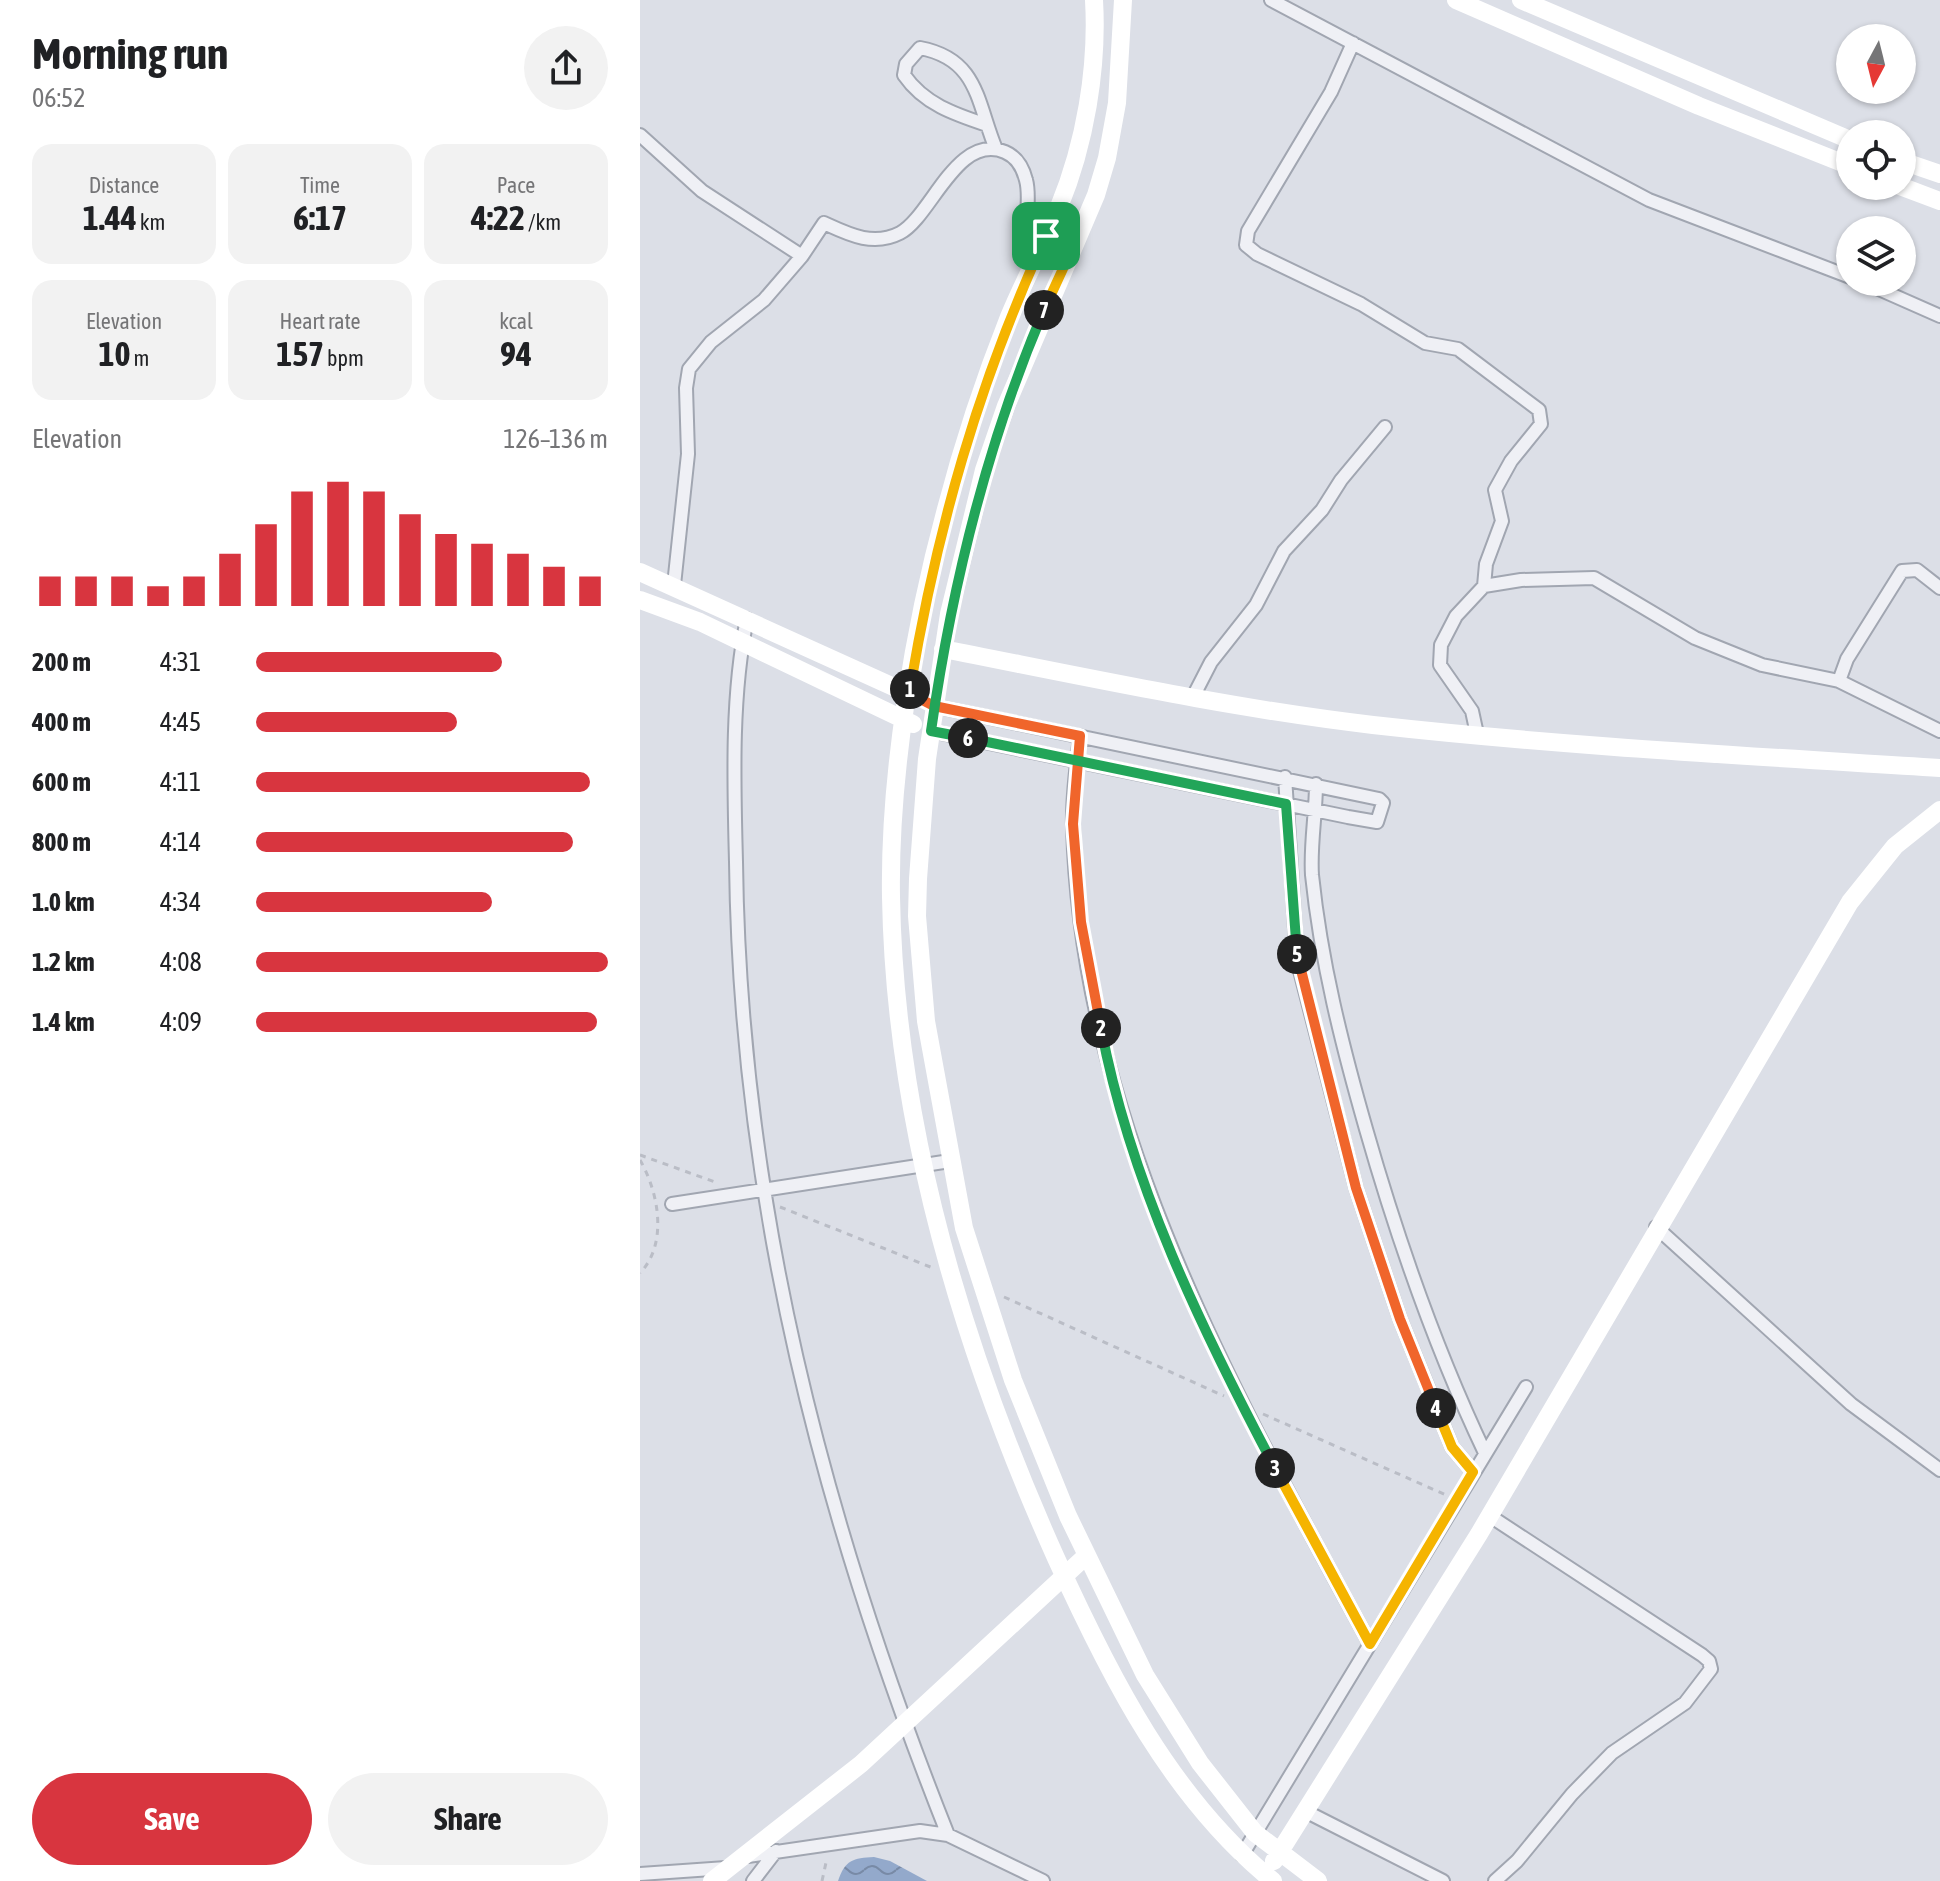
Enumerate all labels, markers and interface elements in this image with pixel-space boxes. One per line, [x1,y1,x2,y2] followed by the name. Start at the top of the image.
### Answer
[1836,24,1916,104] north arrow
[1836,24,1916,296] map controls
[524,26,608,110] button: share
[32,28,228,78] text: Morning run
[32,83,86,113] text: 06:52
[1836,120,1916,200] button: locate
[89,172,159,198] text: Distance
[300,172,340,198] text: Time
[497,172,535,198] text: Pace
[83,198,137,237] text: 1.44
[293,198,347,237] text: 6:17
[471,198,525,237] text: 4:22
[1012,202,1080,270] pin
[137,209,165,235] text: km
[525,209,561,235] text: /km
[1024,214,1068,258] icon: arrive
[1836,216,1916,296] button: layers
[1024,290,1064,330] pin: 7
[1039,297,1049,323] text: 7
[86,308,162,334] text: Elevation
[279,308,361,334] text: Heart rate
[499,308,533,334] text: kcal
[99,334,131,373] text: 10
[276,334,324,373] text: 157
[500,334,532,373] text: 94
[131,345,149,371] text: m
[324,345,364,371] text: bpm
[32,424,122,454] text: Elevation
[503,424,608,454] text: 126–136 m
[32,647,91,677] text: 200 m
[160,647,201,677] text: 4:31
[890,669,930,709] pin: 1
[905,676,915,702] text: 1
[32,707,91,737] text: 400 m
[160,707,201,737] text: 4:45
[948,718,988,758] pin: 6
[963,725,973,751] text: 6
[32,767,91,797] text: 600 m
[160,767,201,797] text: 4:11
[32,827,91,857] text: 800 m
[160,827,201,857] text: 4:14
[32,887,95,917] text: 1.0 km
[160,887,201,917] text: 4:34
[1277,934,1317,974] pin: 5
[1292,941,1302,967] text: 5
[32,947,95,977] text: 1.2 km
[160,947,202,977] text: 4:08
[32,1007,95,1037] text: 1.4 km
[160,1007,202,1037] text: 4:09
[1081,1008,1121,1048] pin: 2
[1096,1015,1106,1041] text: 2
[1416,1388,1456,1428] pin: 4
[1431,1395,1441,1421] text: 4
[1255,1448,1295,1488] pin: 3
[1270,1455,1280,1481] text: 3
[32,1773,312,1865] button: Save
[328,1773,608,1865] button: Share

